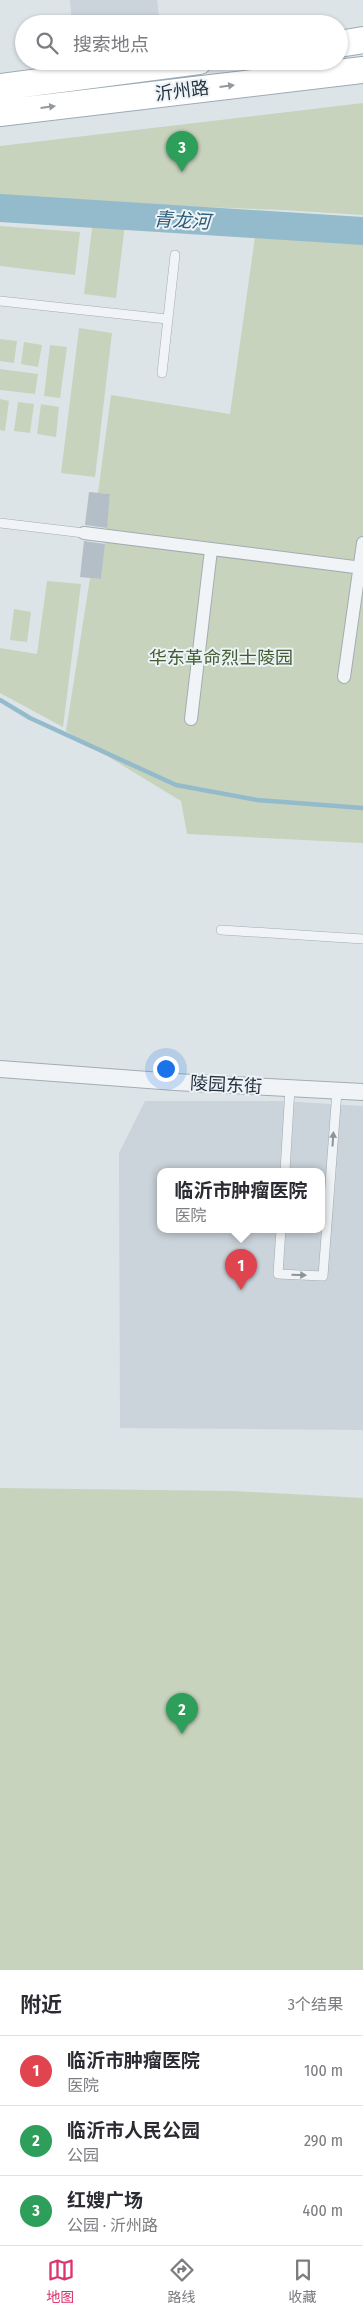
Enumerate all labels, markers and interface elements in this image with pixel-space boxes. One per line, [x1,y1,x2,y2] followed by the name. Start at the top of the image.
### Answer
[15,15,348,70] search box
[33,29,61,57] icon: search
[73,33,149,56] text: 搜索地点
[154,77,210,105] street label: 沂州路
[219,82,235,90] one-way arrow
[41,103,57,111] one-way arrow
[166,131,198,172] pin: 3
[153,208,215,234] water label: 青龙河
[149,647,293,669] park label: 华东革命烈士陵园
[153,1056,179,1082] your location
[189,1072,263,1098] street label: 陵园东街
[330,1130,338,1146] one-way arrow
[157,1168,325,1233] popup
[174,1179,308,1202] text: 临沂市肿瘤医院
[174,1206,207,1225] text: 医院
[225,1249,257,1290] pin: 1
[291,1271,307,1279] one-way arrow
[166,1693,198,1734] pin: 2
[20,1992,62,2018] text: 附近
[288,1995,343,2014] text: 3个结果
[67,2049,200,2072] text: 临沂市肿瘤医院
[33,2061,39,2080] text: 1
[304,2061,343,2080] text: 100 m
[67,2076,99,2095] text: 医院
[67,2119,200,2142] text: 临沂市人民公园
[32,2131,40,2150] text: 2
[304,2131,343,2150] text: 290 m
[67,2146,99,2165] text: 公园
[67,2189,143,2212] text: 红嫂广场
[32,2201,40,2220] text: 3
[303,2201,343,2220] text: 400 m
[67,2216,158,2235] text: 公园 · 沂州路
[47,2256,75,2306] tab: 地图
[168,2256,196,2306] tab: 路线
[289,2256,317,2306] tab: 收藏

